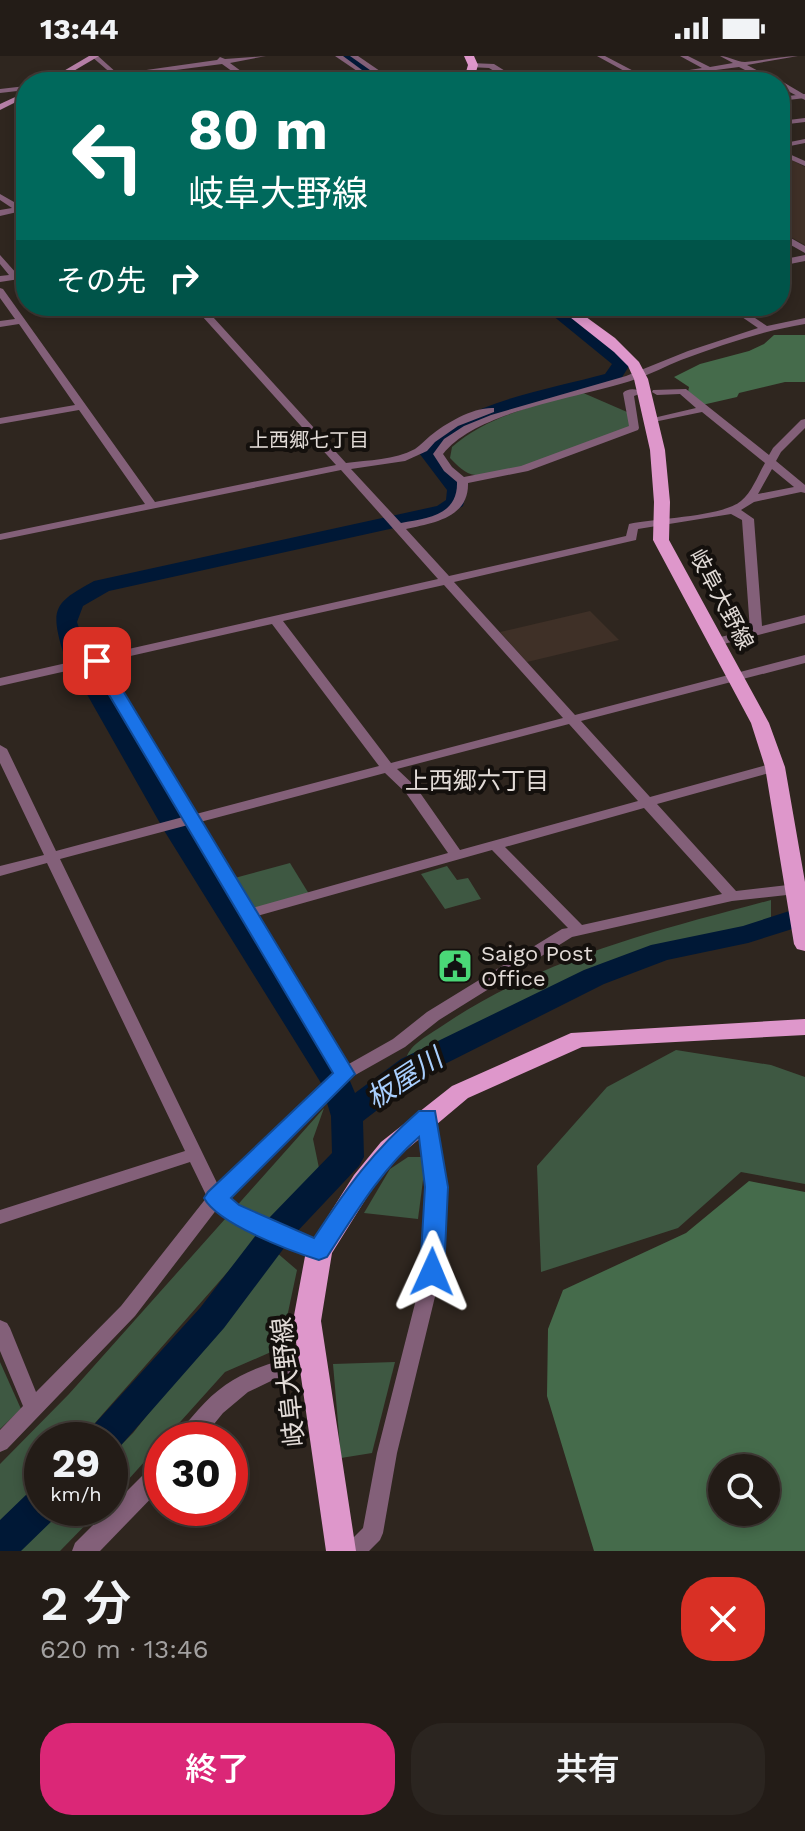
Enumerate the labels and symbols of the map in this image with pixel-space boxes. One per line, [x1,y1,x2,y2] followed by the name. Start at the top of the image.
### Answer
[249,428,369,452] district label: 上西郷七丁目
[685,545,758,654] street label: 岐阜大野線
[63,627,131,695] pin
[405,767,549,795] district label: 上西郷六丁目
[481,941,593,991] place label: Saigo Post Office
[436,947,474,985] public building icon: Saigo Post Office
[360,1040,451,1115] water label: 板屋川
[390,1230,474,1314] position arrow
[266,1316,310,1448] street label: 岐阜大野線
[144,1422,248,1526] speed limit sign: 30

